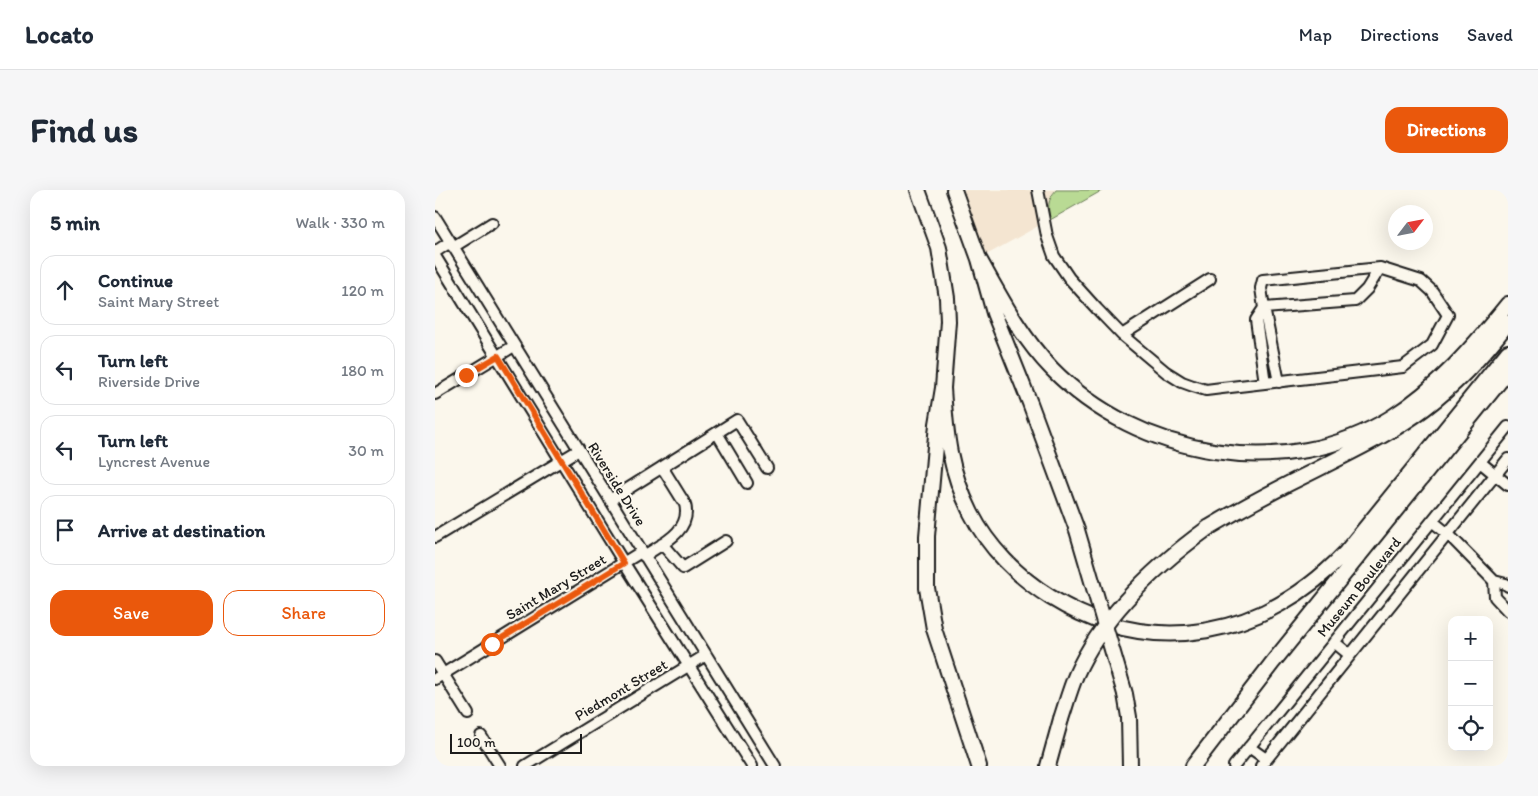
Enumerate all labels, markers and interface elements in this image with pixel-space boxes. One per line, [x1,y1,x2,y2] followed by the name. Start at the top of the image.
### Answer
[25,20,94,49] text: Locato
[1299,24,1332,46] text: Map
[1360,24,1439,46] text: Directions
[1467,24,1513,46] text: Saved
[1385,107,1508,153] button: Directions
[30,109,138,151] text: Find us
[1388,205,1433,250] north arrow
[50,210,100,235] text: 5 min
[295,213,385,232] text: Walk · 330 m
[98,269,173,292] text: Continue
[51,276,79,304] icon: ahead
[341,281,384,300] text: 120 m
[98,292,219,311] text: Saint Mary Street
[98,349,168,372] text: Turn left
[51,356,79,384] icon: left
[341,361,384,380] text: 180 m
[455,364,478,387] route end
[98,372,200,391] text: Riverside Drive
[98,429,168,452] text: Turn left
[51,436,79,464] icon: left
[584,439,650,529] street label: Riverside Drive
[348,441,384,460] text: 30 m
[98,452,210,471] text: Lyncrest Avenue
[51,516,79,544] icon: arrive
[98,519,265,542] text: Arrive at destination
[1313,533,1405,641] street label: Museum Boulevard
[503,550,610,624] street label: Saint Mary Street
[50,590,213,636] button: Save
[223,590,385,636] button: Share
[1448,616,1493,751] map controls
[1448,616,1493,661] button: +
[481,633,504,656] route start
[571,655,671,725] street label: Piedmont Street
[1448,661,1493,706] button: −
[1448,706,1493,751] button: locate
[450,731,583,754] scale bar
[457,734,496,751] text: 100 m

